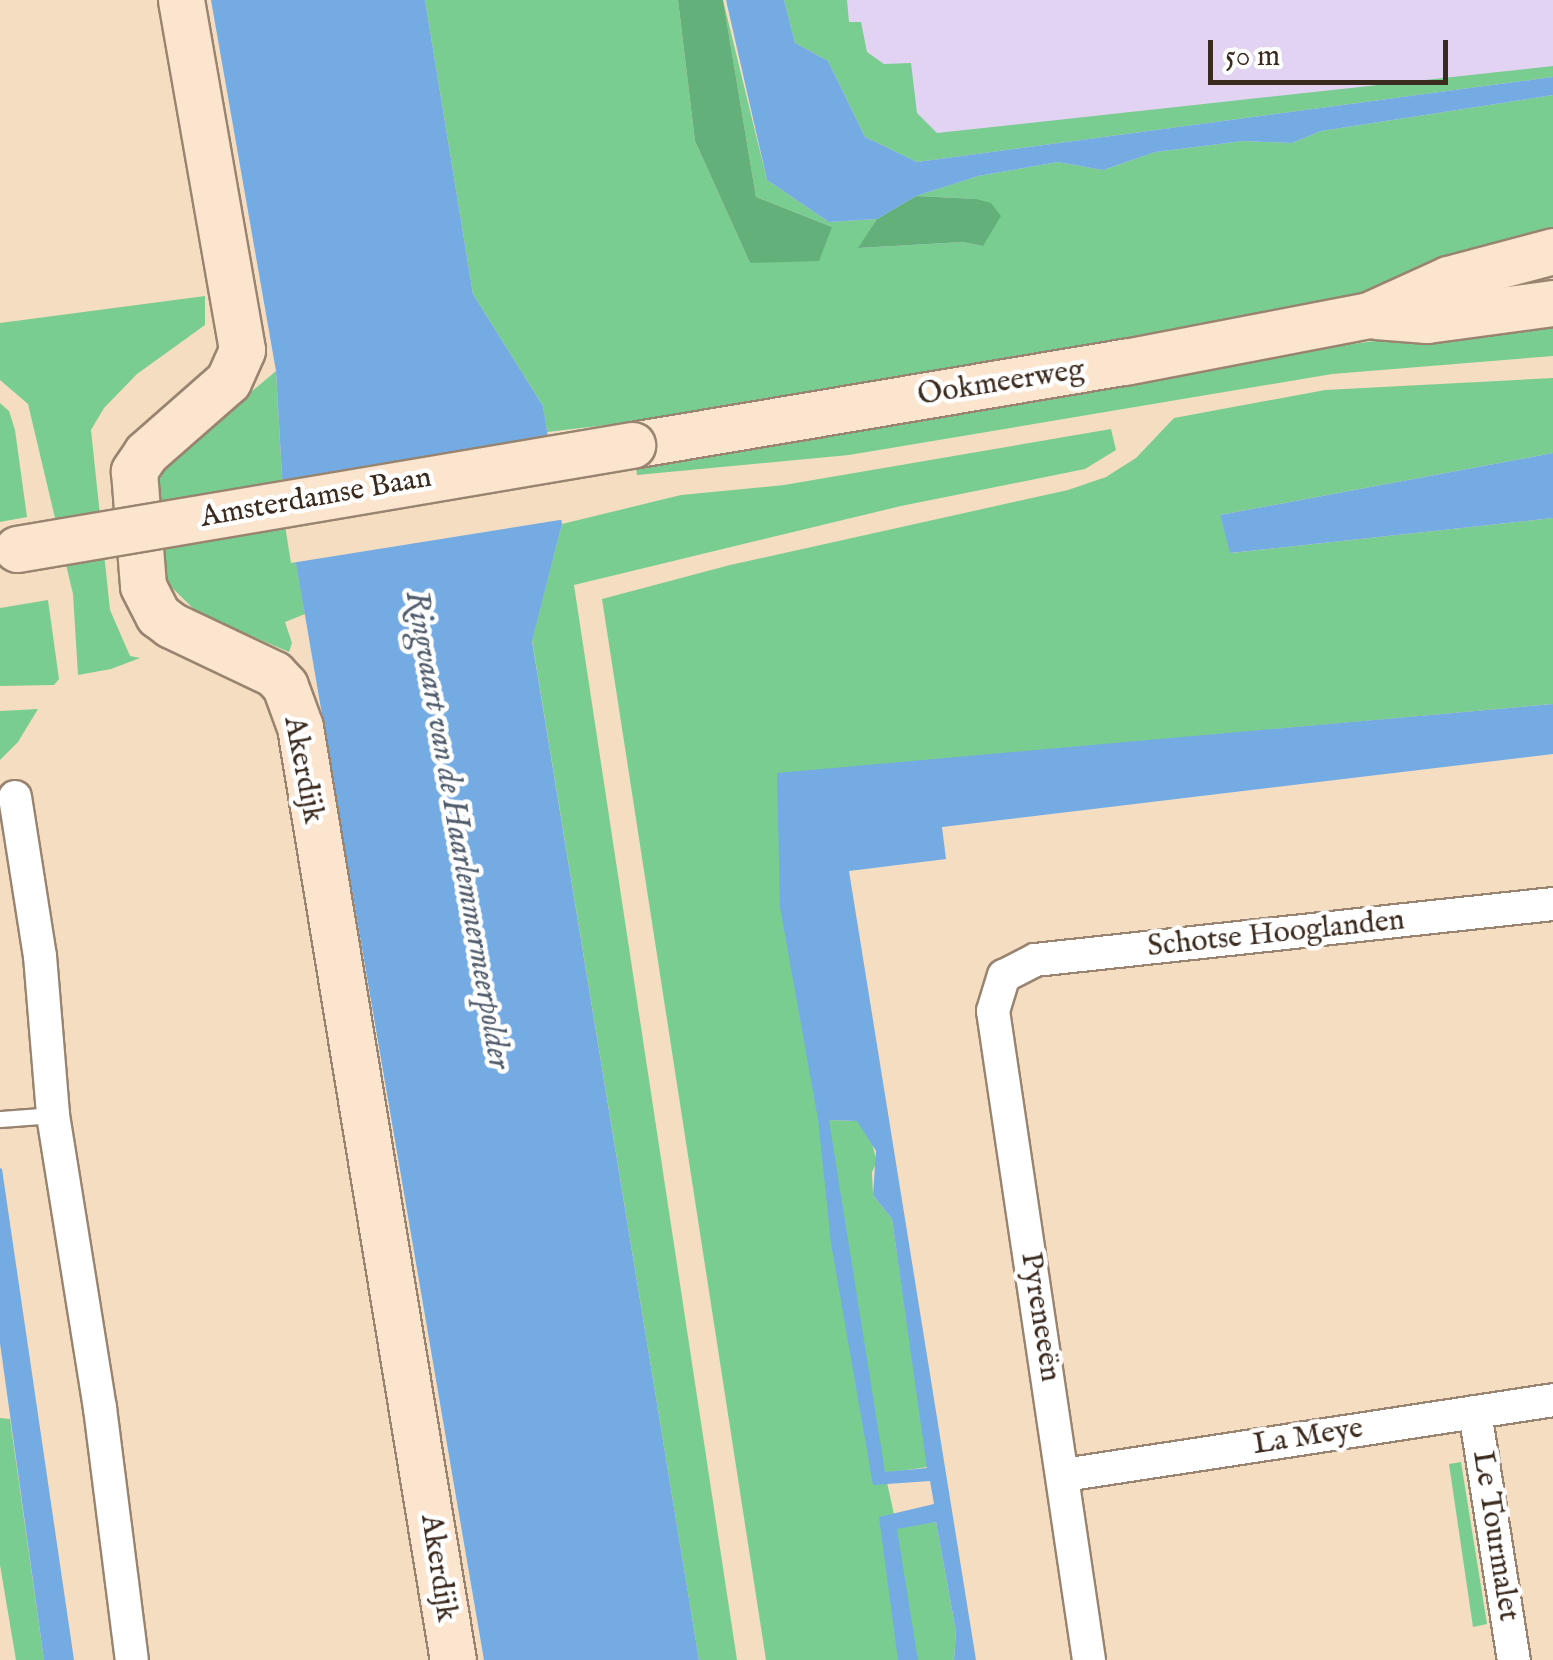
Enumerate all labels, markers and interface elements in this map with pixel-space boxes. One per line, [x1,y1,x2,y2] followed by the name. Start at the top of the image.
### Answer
[1213,20,1453,82] scale bar
[1225,38,1280,76] text: 50 m
[915,352,1087,414] street label: Ookmeerweg
[198,460,434,536] street label: Amsterdamse Baan
[395,588,517,1072] water label: Ringvaart van de Haarlemmermeerpolder
[275,714,331,826] street label: Akerdijk
[1146,903,1406,965] street label: Schotse Hooglanden
[1012,1250,1068,1384] street label: Pyreneeën
[1251,1411,1365,1463] street label: La Meye
[1464,1448,1526,1624] street label: Le Tourmalet
[412,1512,464,1624] street label: Akerdijk

